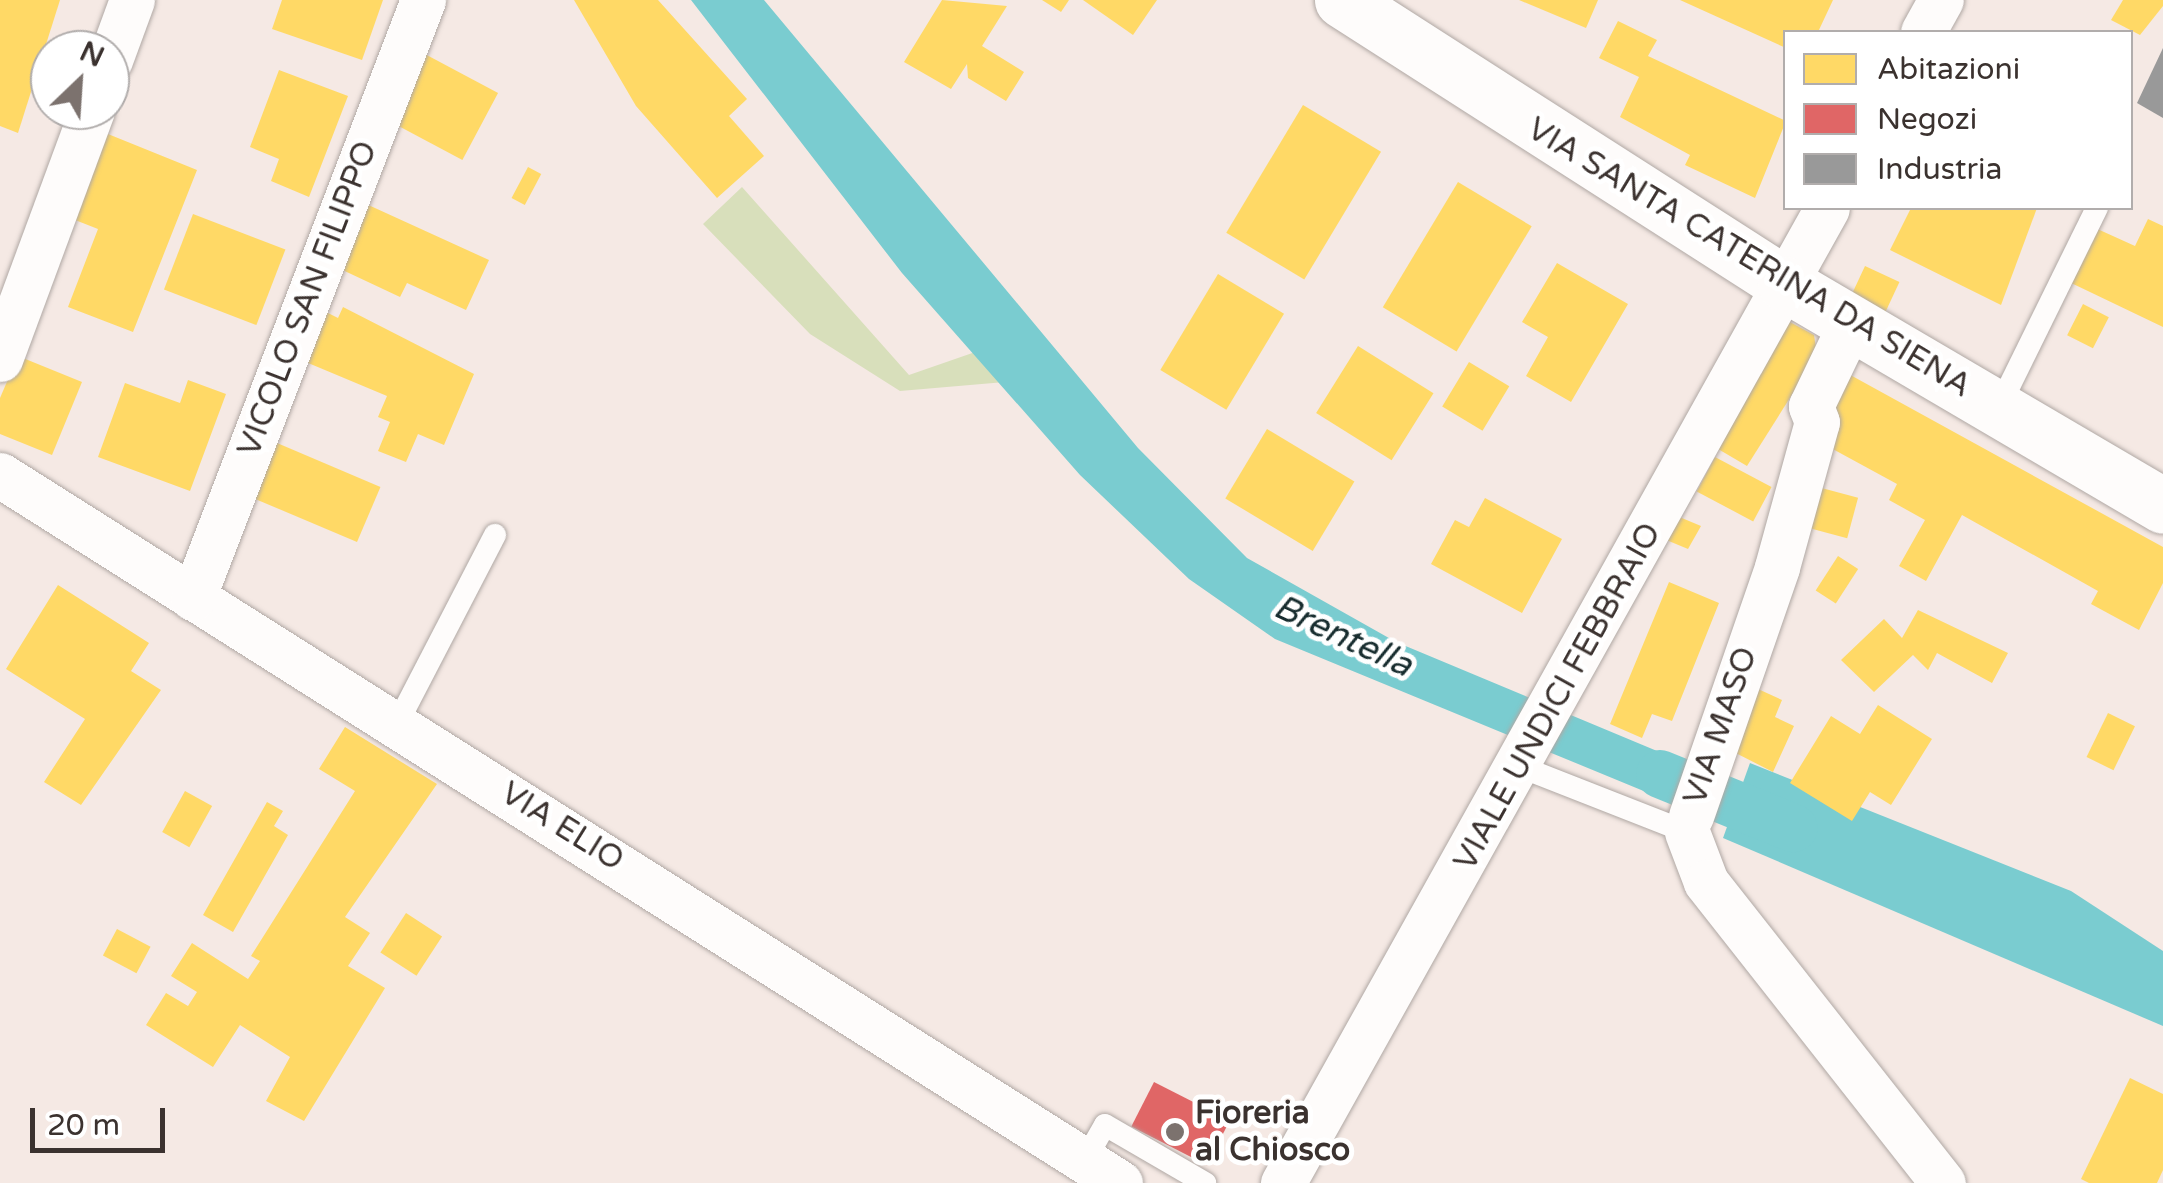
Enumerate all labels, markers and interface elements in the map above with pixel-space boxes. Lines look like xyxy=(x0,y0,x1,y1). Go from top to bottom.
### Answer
north arrow xyxy=(30,30,130,130)
legend xyxy=(1783,30,2133,210)
text: N xyxy=(74,34,109,75)
text: Abitazioni xyxy=(1877,51,2020,88)
text: Negozi xyxy=(1877,101,1977,138)
street label: VIA SANTA CATERINA DA SIENA xyxy=(1520,110,1978,406)
street label: VICOLO SAN FILIPPO xyxy=(230,136,386,462)
text: Industria xyxy=(1877,151,2002,188)
street label: VIALE UNDICI FEBBRAIO xyxy=(1446,517,1670,877)
water label: Brentella xyxy=(1267,586,1419,686)
street label: VIA MASO xyxy=(1676,642,1766,810)
street label: VIA ELIO xyxy=(494,774,630,880)
scale bar xyxy=(35,1088,170,1150)
place label: Fioreria al Chiosco xyxy=(1195,1095,1350,1170)
text: 20 m xyxy=(47,1107,120,1144)
marker: Fioreria al Chiosco xyxy=(1164,1121,1186,1143)

